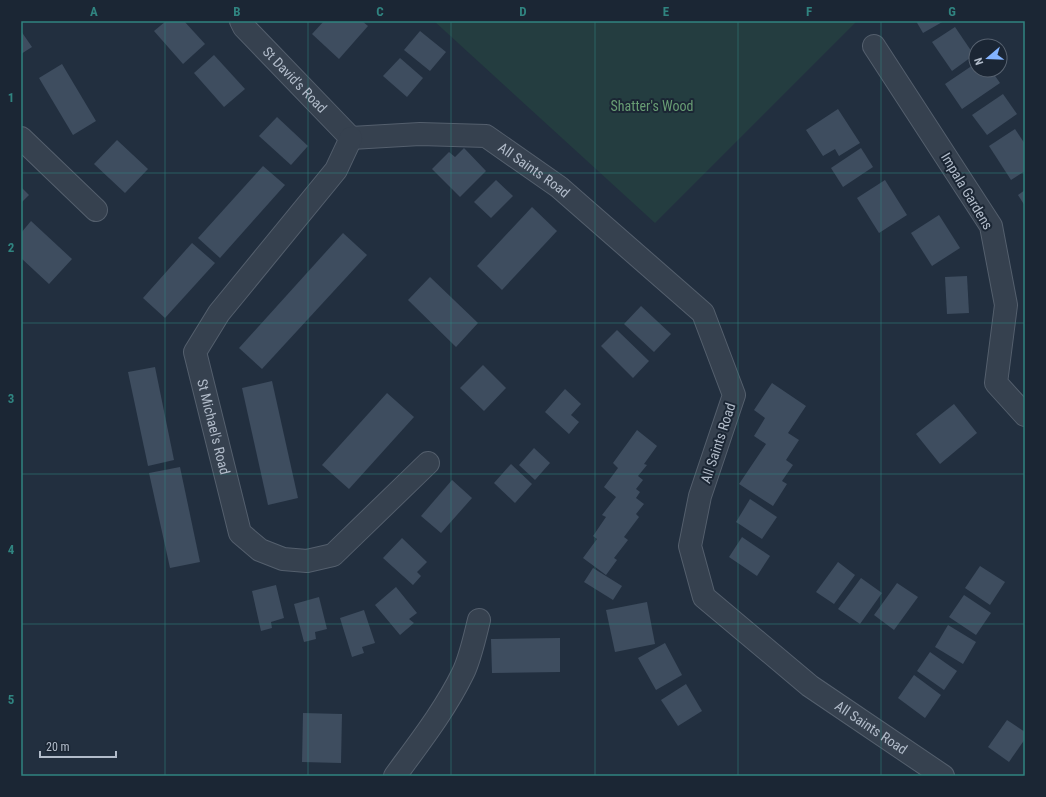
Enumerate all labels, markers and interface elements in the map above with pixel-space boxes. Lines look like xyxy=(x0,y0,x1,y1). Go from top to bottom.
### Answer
text: A xyxy=(90,4,98,19)
text: B xyxy=(233,4,241,19)
text: C xyxy=(376,4,384,19)
text: D xyxy=(519,4,527,19)
text: E xyxy=(663,4,670,19)
text: F xyxy=(806,4,812,19)
text: G xyxy=(948,4,956,19)
north arrow xyxy=(968,38,1008,78)
street label: St David's Road xyxy=(260,44,330,116)
text: N xyxy=(972,56,986,66)
text: 1 xyxy=(8,90,14,105)
park label: Shatter's Wood xyxy=(611,98,693,114)
street label: All Saints Road xyxy=(495,139,573,201)
street label: Impala Gardens xyxy=(938,150,996,232)
text: 2 xyxy=(8,240,15,255)
street label: St Michael's Road xyxy=(194,377,233,476)
text: 3 xyxy=(8,391,14,406)
street label: All Saints Road xyxy=(697,401,739,485)
text: 4 xyxy=(8,542,15,557)
text: 5 xyxy=(8,692,15,707)
street label: All Saints Road xyxy=(832,697,910,757)
scale bar xyxy=(40,733,116,759)
text: 20 m xyxy=(46,740,70,754)

